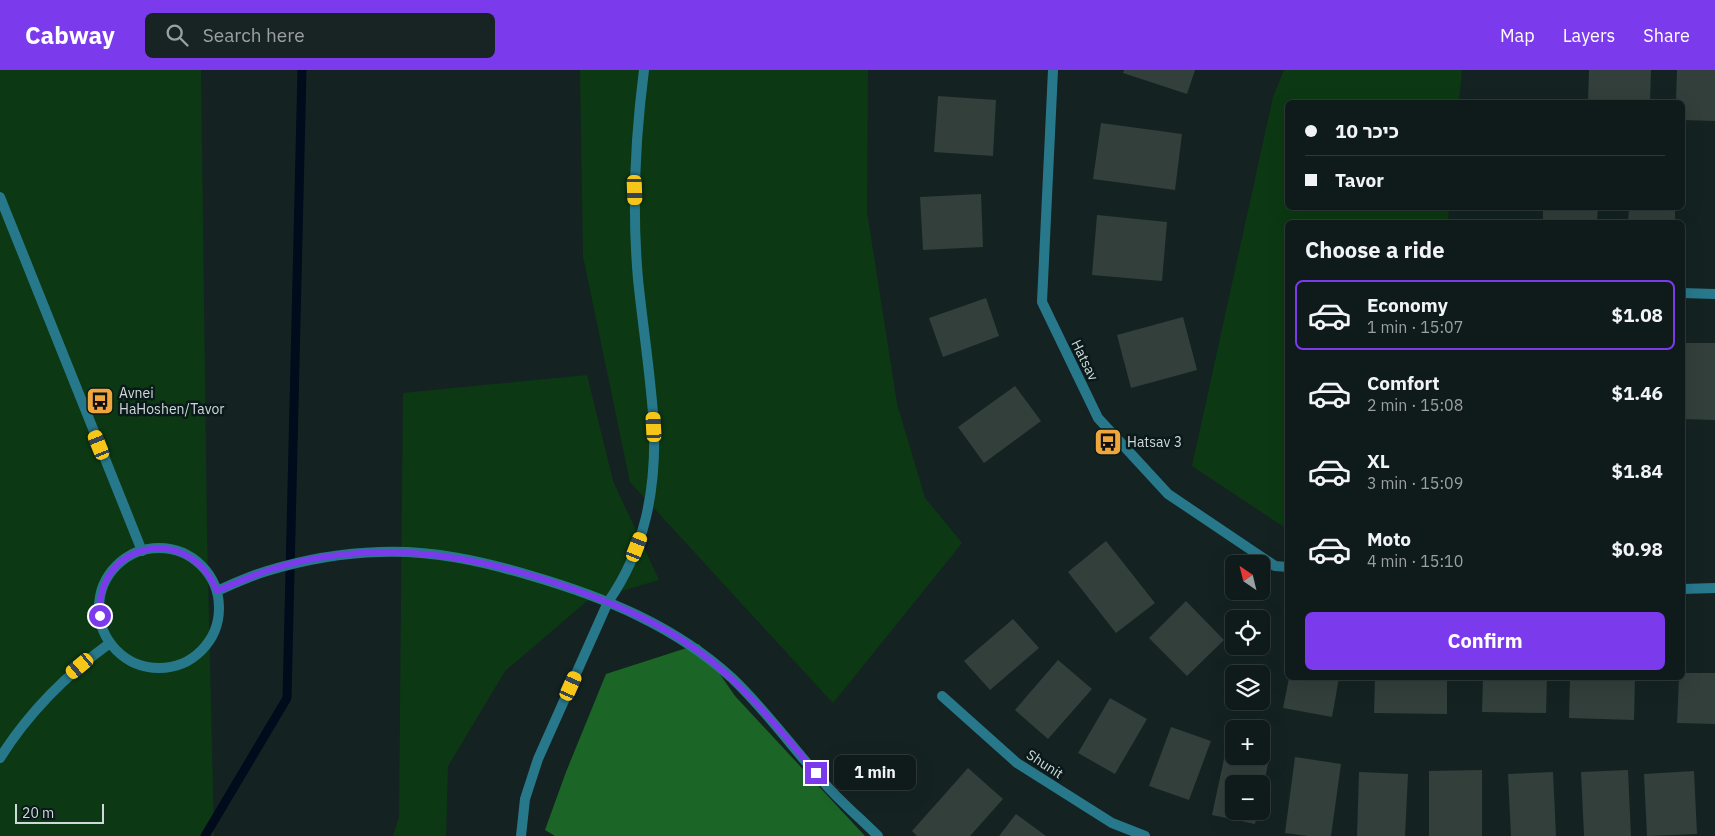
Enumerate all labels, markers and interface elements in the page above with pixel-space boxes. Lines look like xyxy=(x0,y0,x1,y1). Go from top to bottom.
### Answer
search box xyxy=(145,13,495,58)
text: Cabway xyxy=(25,19,115,51)
icon: search xyxy=(163,21,191,49)
text: Search here xyxy=(203,23,305,47)
text: Map xyxy=(1500,24,1535,47)
text: Layers xyxy=(1563,24,1615,47)
text: Share xyxy=(1643,24,1690,47)
text: כיכר 10 xyxy=(1335,119,1399,143)
text: Tavor xyxy=(1335,168,1384,192)
car xyxy=(626,175,643,205)
text: Choose a ride xyxy=(1305,235,1445,264)
icon: car xyxy=(1307,293,1352,338)
text: Economy xyxy=(1367,293,1448,317)
text: $1.08 xyxy=(1611,303,1663,327)
text: 1 min · 15:07 xyxy=(1367,317,1463,337)
street label: Hatsav xyxy=(1067,337,1103,384)
icon: car xyxy=(1307,371,1352,416)
text: Comfort xyxy=(1367,371,1440,395)
text: $1.46 xyxy=(1611,381,1663,405)
place label: Avnei HaHoshen/Tavor xyxy=(119,384,224,418)
bus stop icon: Avnei HaHoshen/Tavor xyxy=(85,386,115,416)
text: 2 min · 15:08 xyxy=(1367,395,1463,415)
car xyxy=(645,412,662,442)
bus stop icon: Hatsav 3 xyxy=(1093,427,1123,457)
car xyxy=(86,428,111,462)
place label: Hatsav 3 xyxy=(1127,433,1182,451)
icon: car xyxy=(1307,449,1352,494)
text: XL xyxy=(1367,449,1390,473)
text: $1.84 xyxy=(1611,459,1663,483)
text: 3 min · 15:09 xyxy=(1367,473,1463,493)
icon: car xyxy=(1307,527,1352,572)
text: Moto xyxy=(1367,527,1411,551)
car xyxy=(624,530,649,564)
text: $0.98 xyxy=(1611,537,1663,561)
text: 4 min · 15:10 xyxy=(1367,551,1463,571)
north arrow xyxy=(1225,555,1270,600)
map controls xyxy=(1225,555,1270,820)
route start xyxy=(89,605,111,627)
button: locate xyxy=(1225,610,1270,655)
button: Confirm xyxy=(1305,612,1665,670)
car xyxy=(63,651,96,681)
button: layers xyxy=(1225,665,1270,710)
car xyxy=(558,669,583,703)
button: + xyxy=(1225,720,1270,765)
street label: Shunit xyxy=(1023,745,1067,783)
callout: 1 min xyxy=(834,756,916,790)
route end xyxy=(805,762,827,784)
text: 1 min xyxy=(854,762,896,782)
button: − xyxy=(1225,775,1270,820)
scale bar xyxy=(15,801,104,824)
text: 20 m xyxy=(22,804,54,822)

